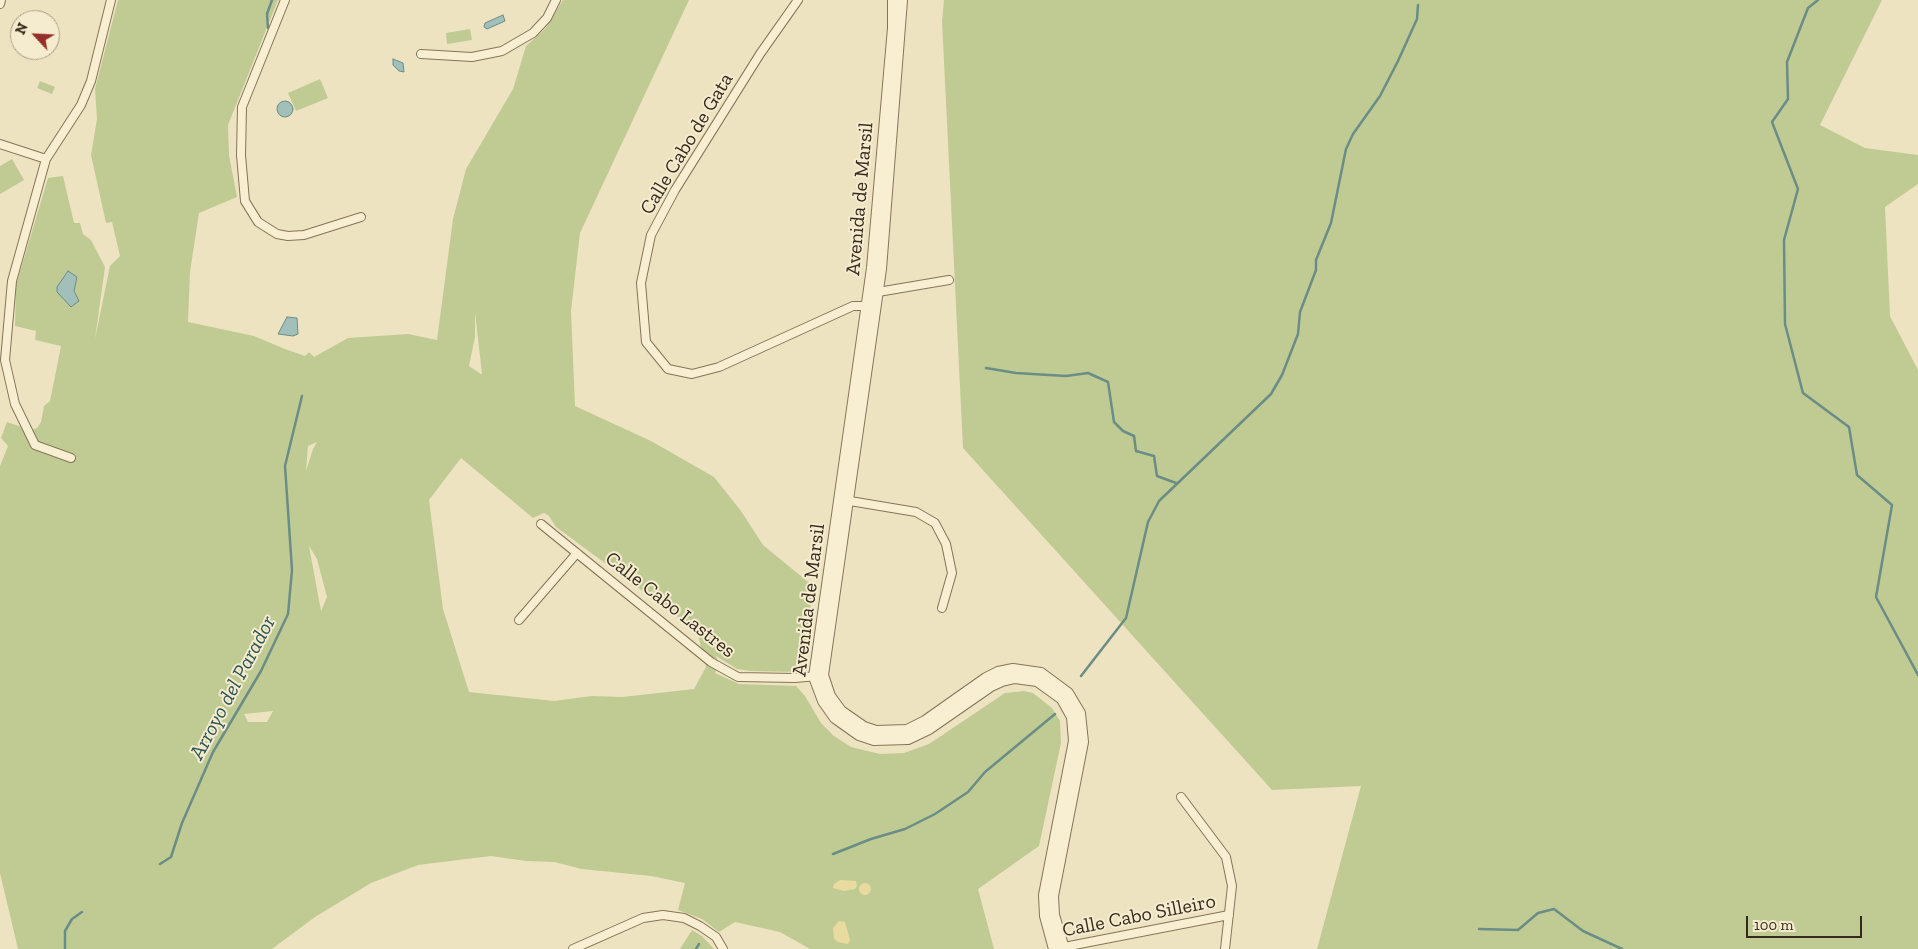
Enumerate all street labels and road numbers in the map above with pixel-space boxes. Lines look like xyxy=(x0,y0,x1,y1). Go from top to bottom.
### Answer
street label: Calle Cabo de Gata xyxy=(635,69,739,219)
street label: Avenida de Marsil xyxy=(841,121,879,277)
street label: Avenida de Marsil xyxy=(788,522,830,678)
street label: Calle Cabo Lastres xyxy=(600,547,740,663)
street label: Calle Cabo Silleiro xyxy=(1060,889,1218,943)

